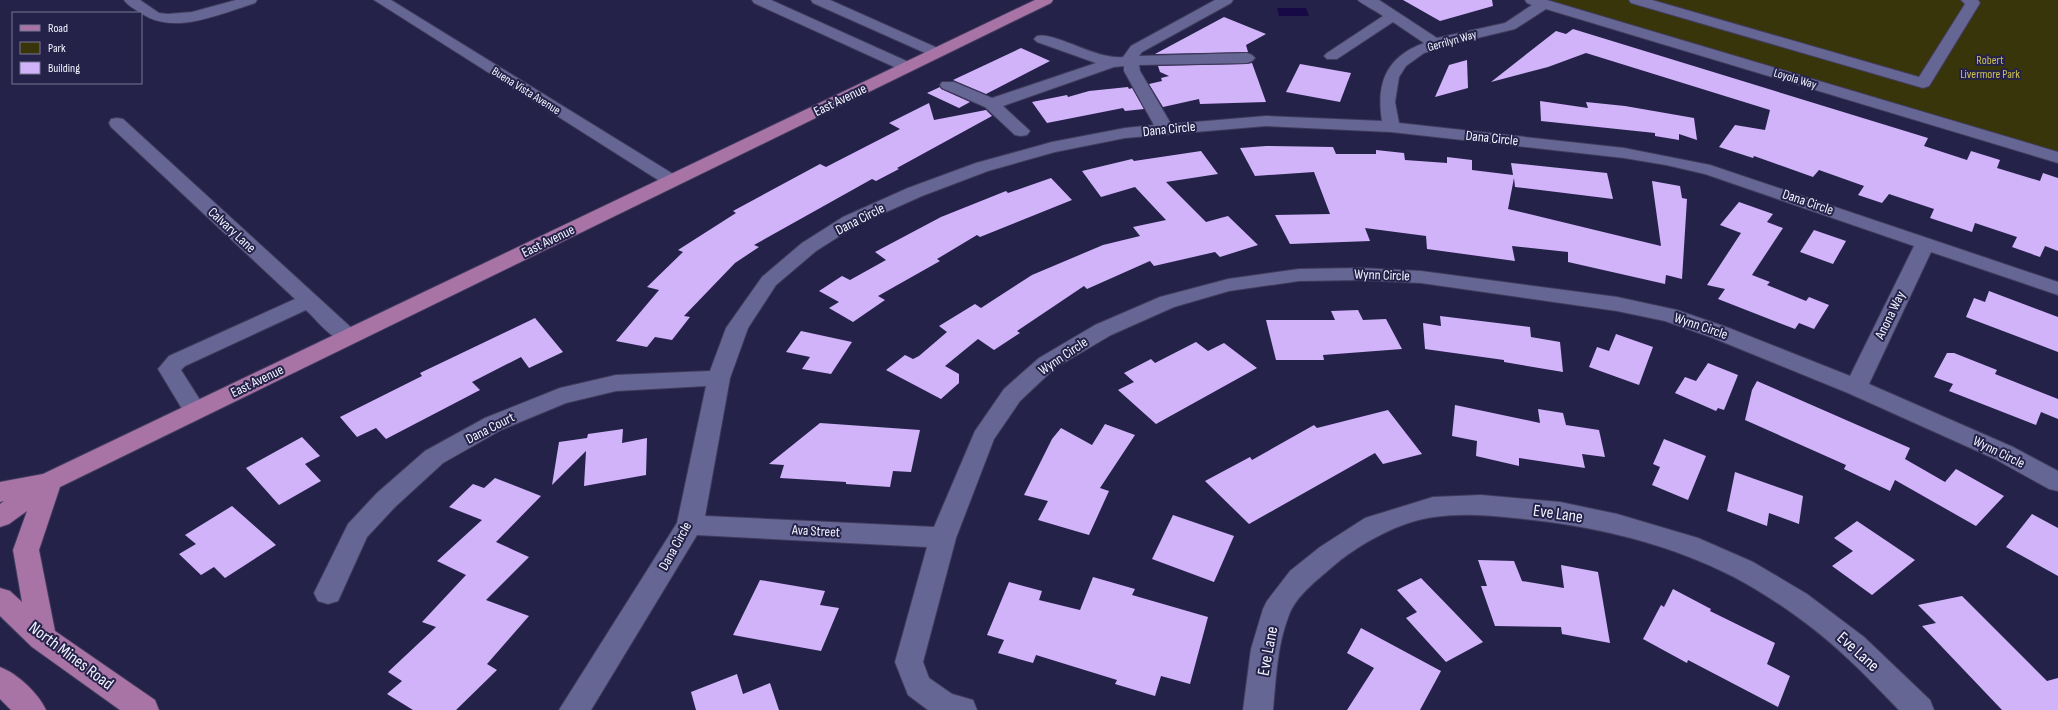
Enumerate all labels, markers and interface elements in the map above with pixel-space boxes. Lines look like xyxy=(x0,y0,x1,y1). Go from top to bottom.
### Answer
legend xyxy=(12,12,142,84)
text: Road xyxy=(48,21,68,36)
street label: Gerrilyn Way xyxy=(1426,27,1479,55)
text: Park xyxy=(48,41,66,56)
park label: Robert Livermore Park xyxy=(1960,53,2020,82)
text: Building xyxy=(48,61,80,76)
street label: Buena Vista Avenue xyxy=(489,64,563,118)
street label: Loyola Way xyxy=(1772,65,1819,93)
street label: East Avenue xyxy=(811,80,869,120)
street label: Dana Circle xyxy=(1142,118,1196,140)
street label: Dana Circle xyxy=(1465,127,1519,149)
street label: Dana Circle xyxy=(1780,185,1836,219)
street label: Dana Circle xyxy=(833,199,887,239)
street label: Calvary Lane xyxy=(205,204,259,256)
street label: East Avenue xyxy=(519,221,577,261)
street label: Wynn Circle xyxy=(1354,266,1410,284)
street label: Anona Way xyxy=(1871,288,1909,343)
street label: Wynn Circle xyxy=(1672,309,1730,343)
street label: Wynn Circle xyxy=(1035,333,1091,379)
street label: East Avenue xyxy=(228,361,286,401)
street label: Dana Court xyxy=(463,408,517,448)
street label: Wynn Circle xyxy=(1970,432,2028,472)
street label: Eve Lane xyxy=(1532,501,1584,527)
street label: Dana Circle xyxy=(655,519,695,573)
street label: Ava Street xyxy=(790,521,841,541)
street label: North Mines Road xyxy=(25,618,117,694)
street label: Eve Lane xyxy=(1253,624,1283,677)
street label: Eve Lane xyxy=(1833,628,1883,676)

